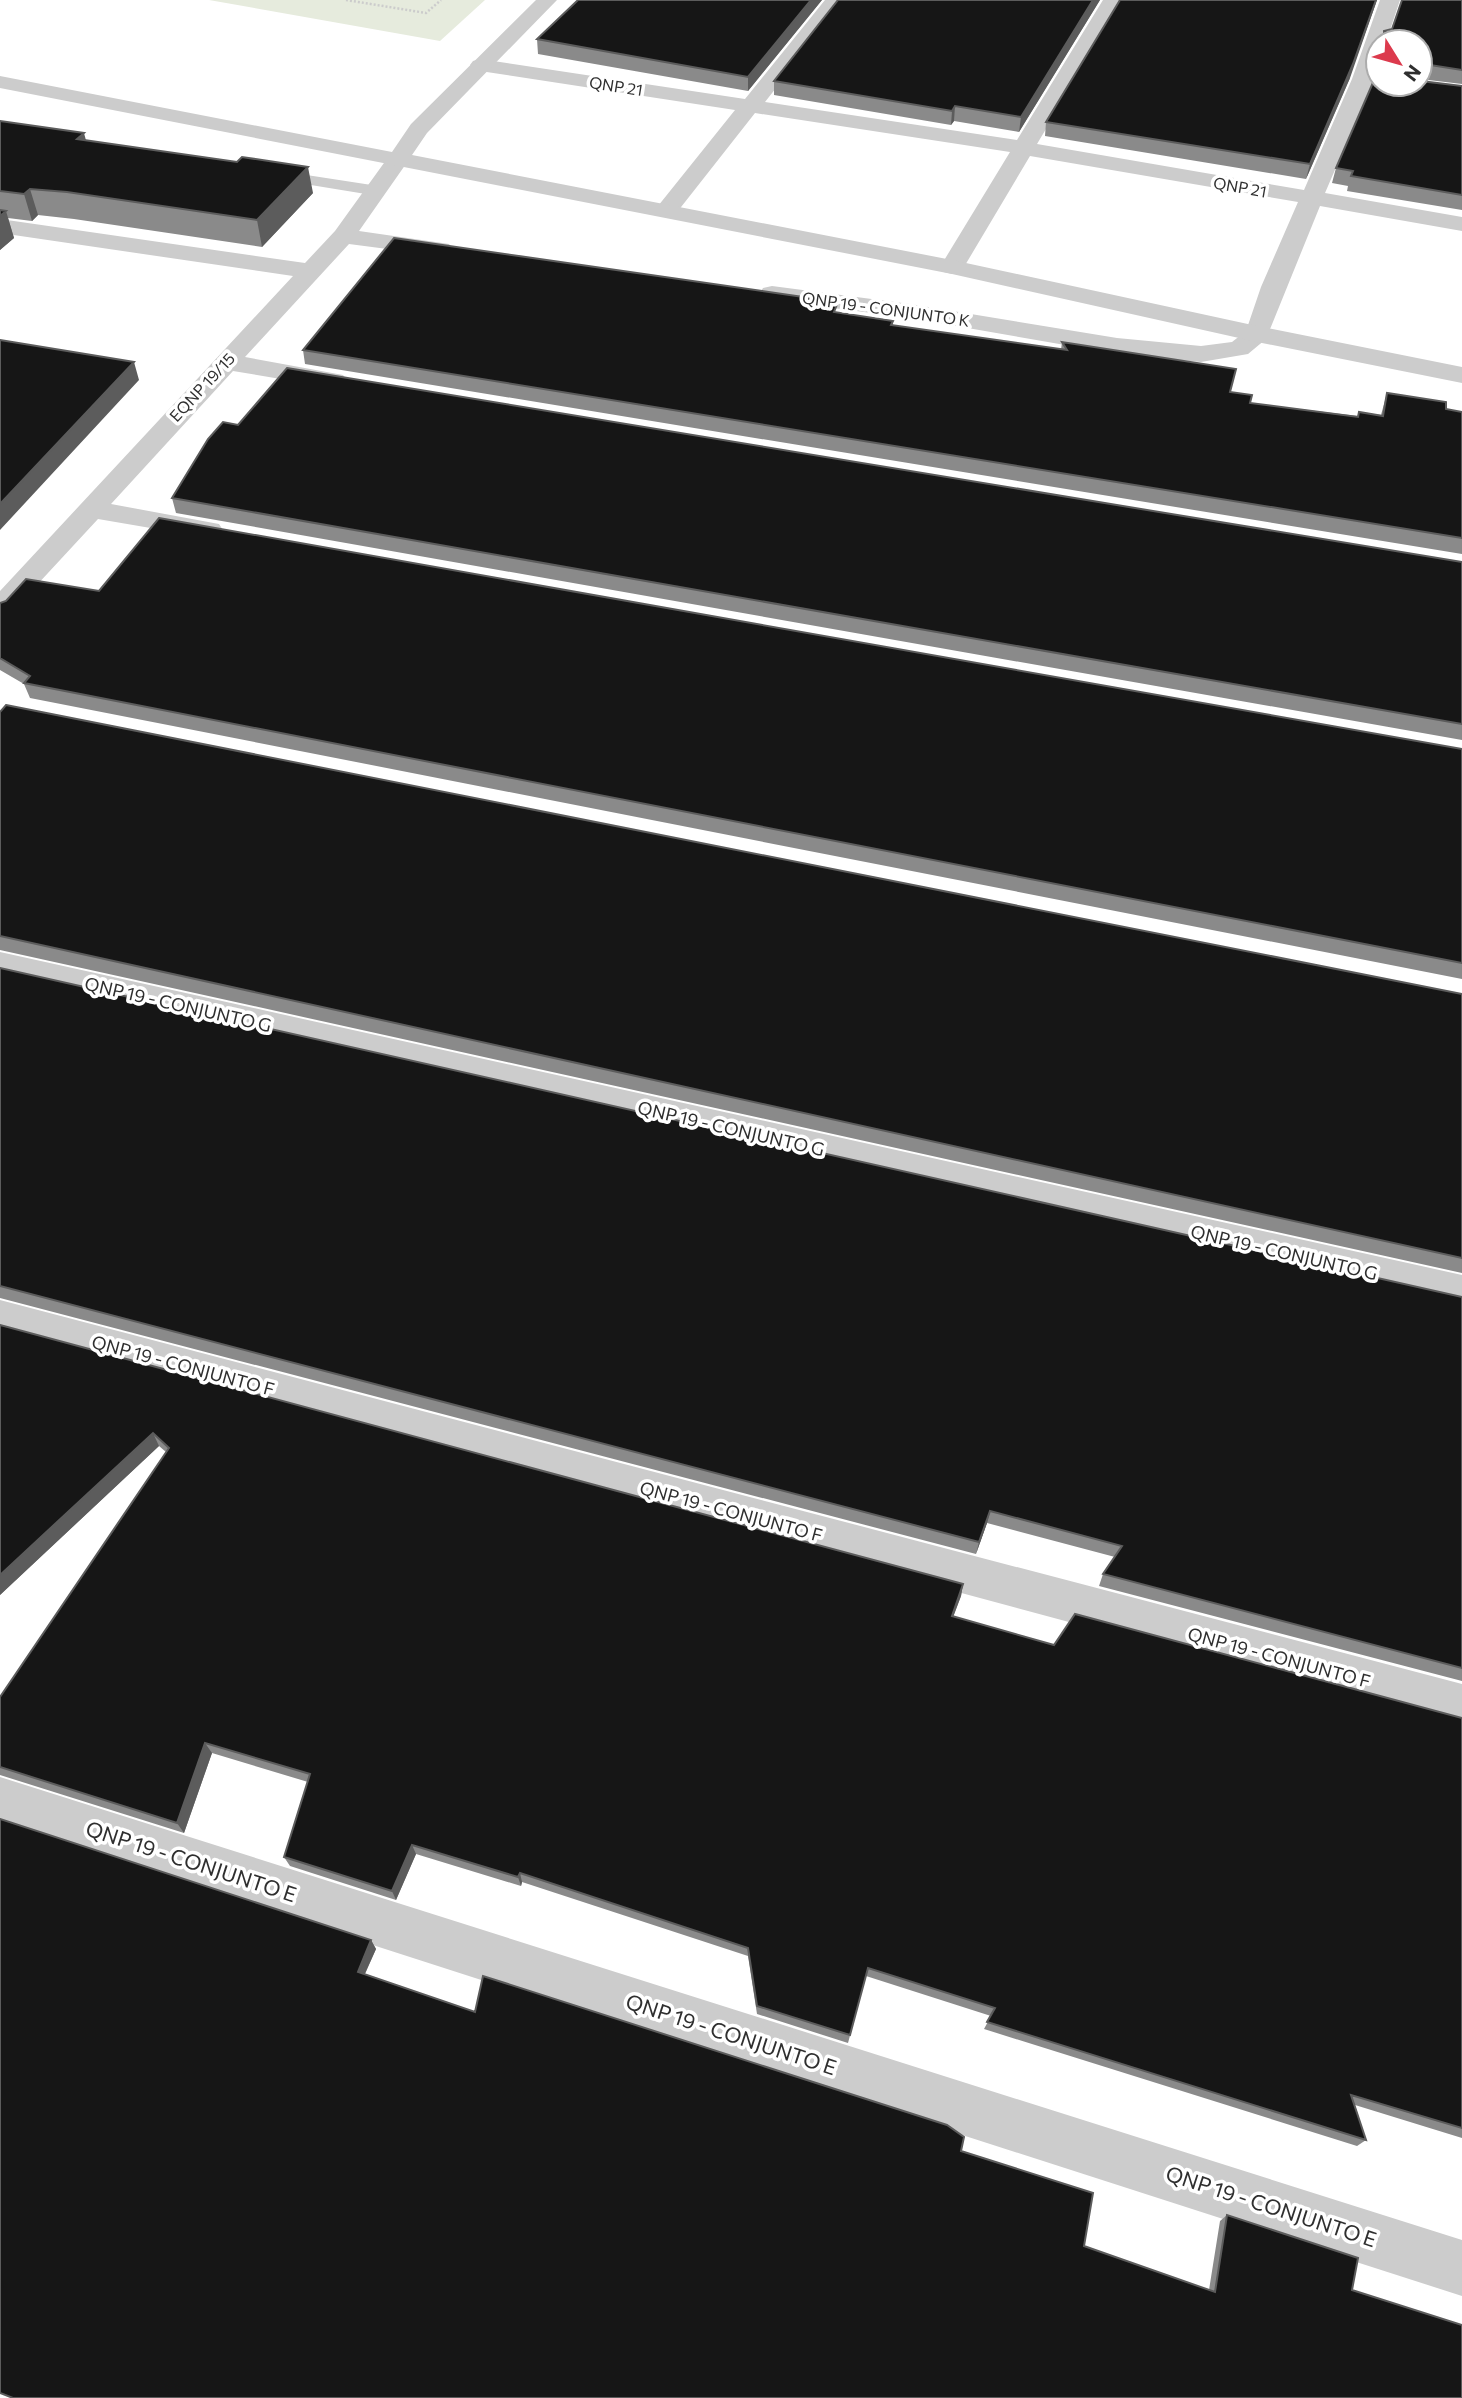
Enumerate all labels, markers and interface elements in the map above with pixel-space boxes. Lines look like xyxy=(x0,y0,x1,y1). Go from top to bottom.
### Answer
north arrow xyxy=(1364,28,1434,98)
text: N xyxy=(1399,61,1426,86)
street label: QNP 21 xyxy=(588,72,644,99)
street label: QNP 21 xyxy=(1212,172,1268,201)
street label: QNP 19 - CONJUNTO K xyxy=(801,287,971,330)
street label: EQNP 19/15 xyxy=(165,348,238,425)
street label: QNP 19 - CONJUNTO G xyxy=(83,972,274,1036)
street label: QNP 19 - CONJUNTO G xyxy=(636,1096,827,1160)
street label: QNP 19 - CONJUNTO G xyxy=(1189,1220,1380,1284)
street label: QNP 19 - CONJUNTO F xyxy=(90,1330,277,1400)
street label: QNP 19 - CONJUNTO F xyxy=(638,1476,825,1546)
street label: QNP 19 - CONJUNTO F xyxy=(1186,1622,1373,1692)
street label: QNP 19 - CONJUNTO E xyxy=(83,1815,300,1906)
street label: QNP 19 - CONJUNTO E xyxy=(623,1988,840,2079)
street label: QNP 19 - CONJUNTO E xyxy=(1163,2160,1380,2251)

